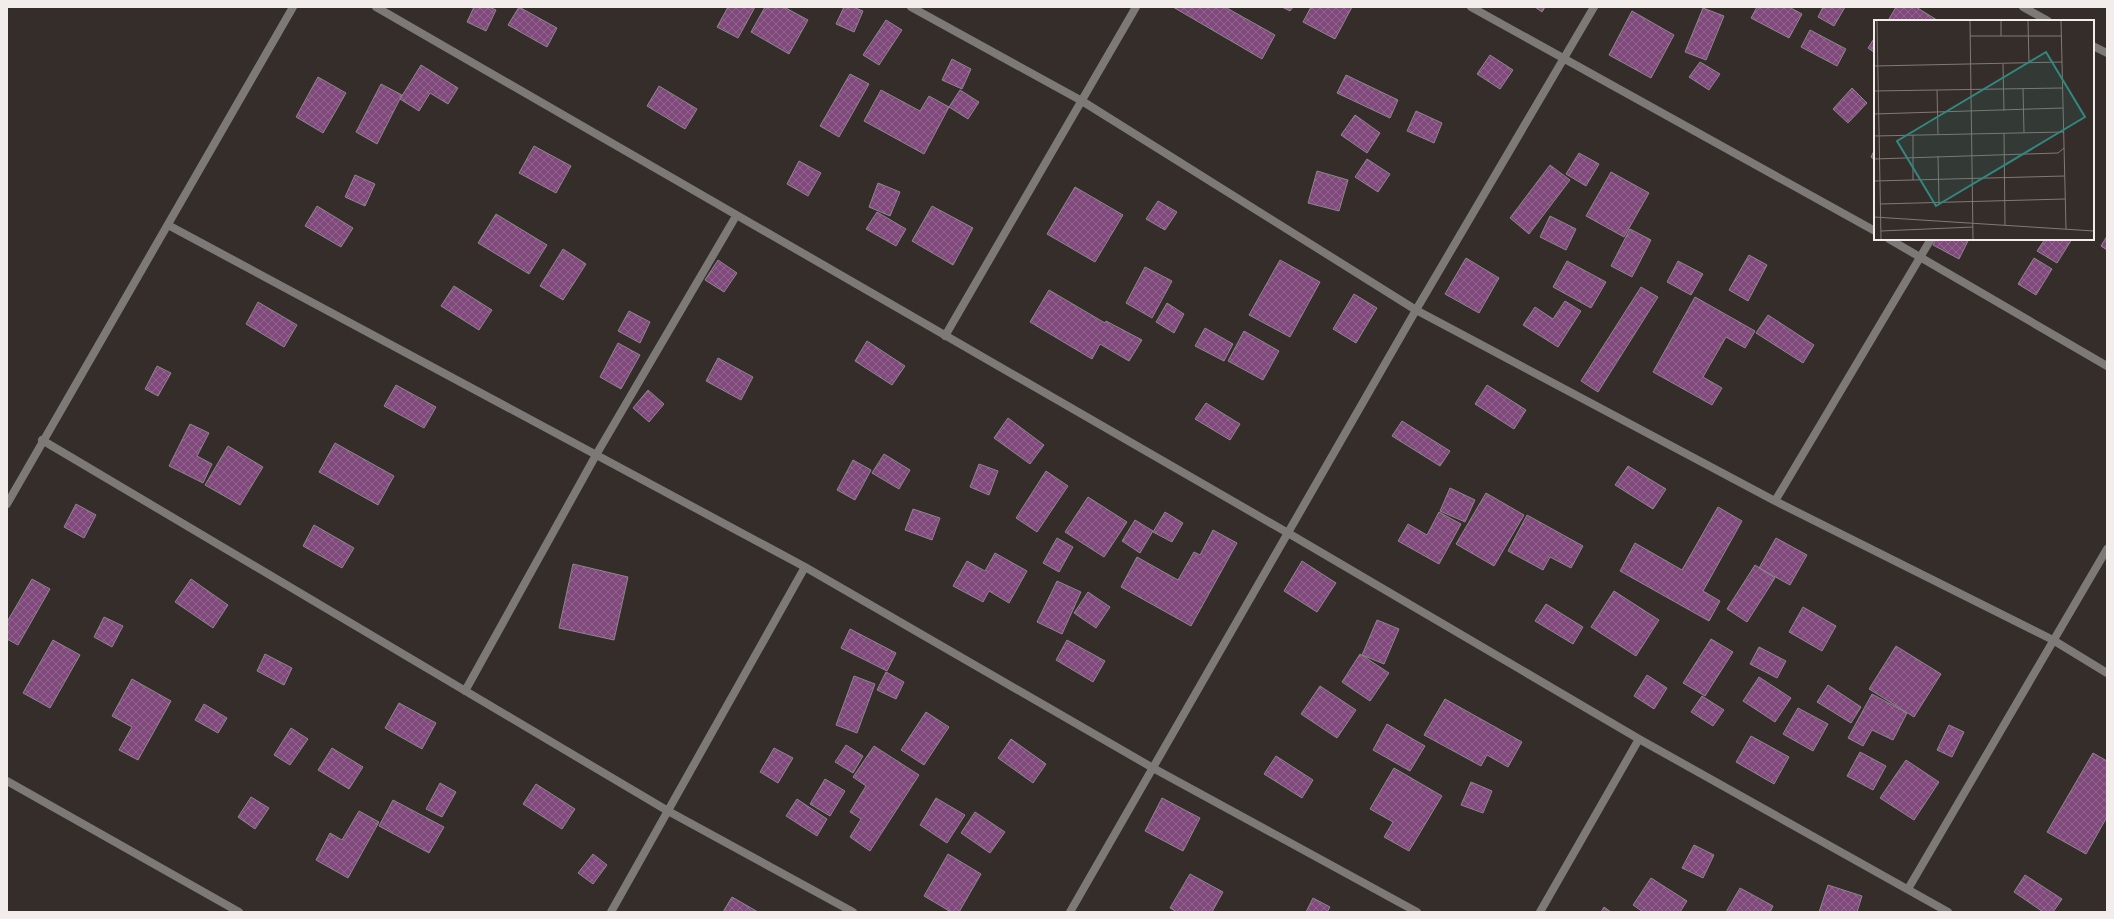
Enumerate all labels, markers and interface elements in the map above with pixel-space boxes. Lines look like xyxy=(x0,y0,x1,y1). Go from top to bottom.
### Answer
inset map xyxy=(1874,20,2094,240)

